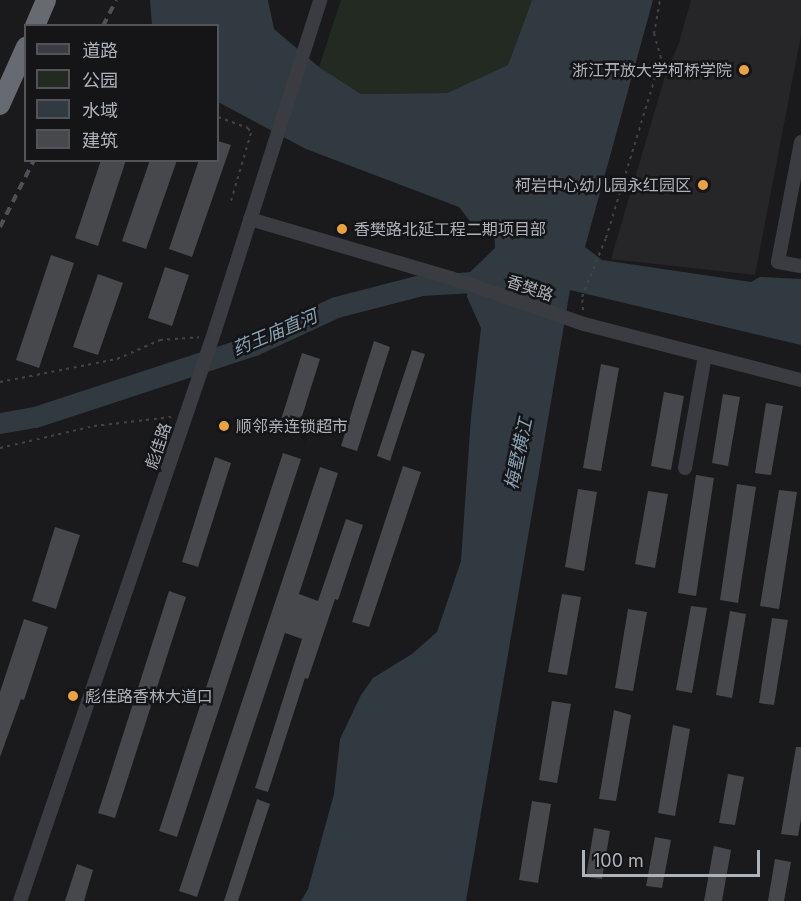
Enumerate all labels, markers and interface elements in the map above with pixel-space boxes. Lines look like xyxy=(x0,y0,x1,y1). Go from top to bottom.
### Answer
legend xyxy=(24,24,219,162)
text: 道路 xyxy=(82,40,118,61)
place label: 浙江开放大学柯桥学院 xyxy=(572,60,732,80)
marker: 浙江开放大学柯桥学院 xyxy=(737,63,751,77)
text: 公园 xyxy=(82,70,118,91)
text: 水域 xyxy=(82,100,118,121)
text: 建筑 xyxy=(82,130,118,151)
place label: 柯岩中心幼儿园永红园区 xyxy=(515,175,691,195)
marker: 柯岩中心幼儿园永红园区 xyxy=(696,178,710,192)
place label: 香樊路北延工程二期项目部 xyxy=(354,219,546,239)
marker: 香樊路北延工程二期项目部 xyxy=(335,222,349,236)
street label: 香樊路 xyxy=(504,271,556,305)
water label: 药王庙直河 xyxy=(229,305,321,361)
place label: 顺邻亲连锁超市 xyxy=(236,416,348,436)
water label: 梅墅横江 xyxy=(501,417,537,491)
marker: 顺邻亲连锁超市 xyxy=(217,419,231,433)
street label: 彪佳路 xyxy=(141,420,175,472)
place label: 彪佳路香林大道口 xyxy=(85,686,213,706)
marker: 彪佳路香林大道口 xyxy=(66,689,80,703)
scale bar xyxy=(585,838,764,876)
text: 100 m xyxy=(593,850,644,871)

